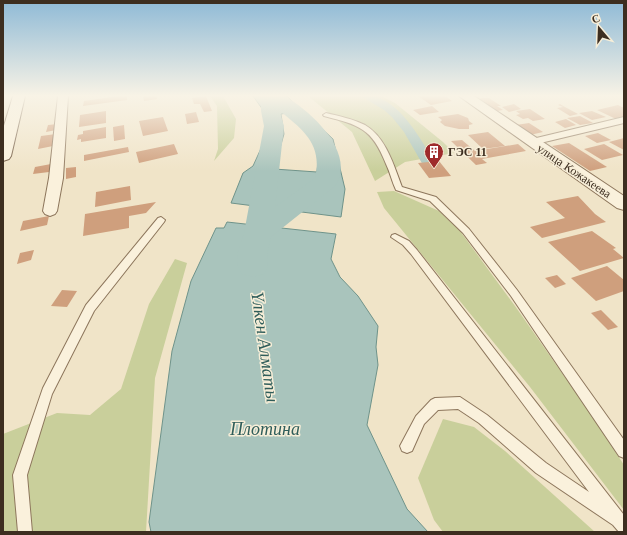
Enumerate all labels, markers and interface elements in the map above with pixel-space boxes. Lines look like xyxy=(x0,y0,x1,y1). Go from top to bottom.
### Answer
north arrow xyxy=(579,8,619,48)
text: С xyxy=(590,12,602,26)
building icon: ГЭС 11 xyxy=(423,141,445,169)
street label: улица Кожакеева xyxy=(534,141,614,201)
place label: ГЭС 11 xyxy=(448,145,487,159)
water label: Үлкен Алматы xyxy=(247,290,283,404)
water label: Плотина xyxy=(229,419,300,439)

